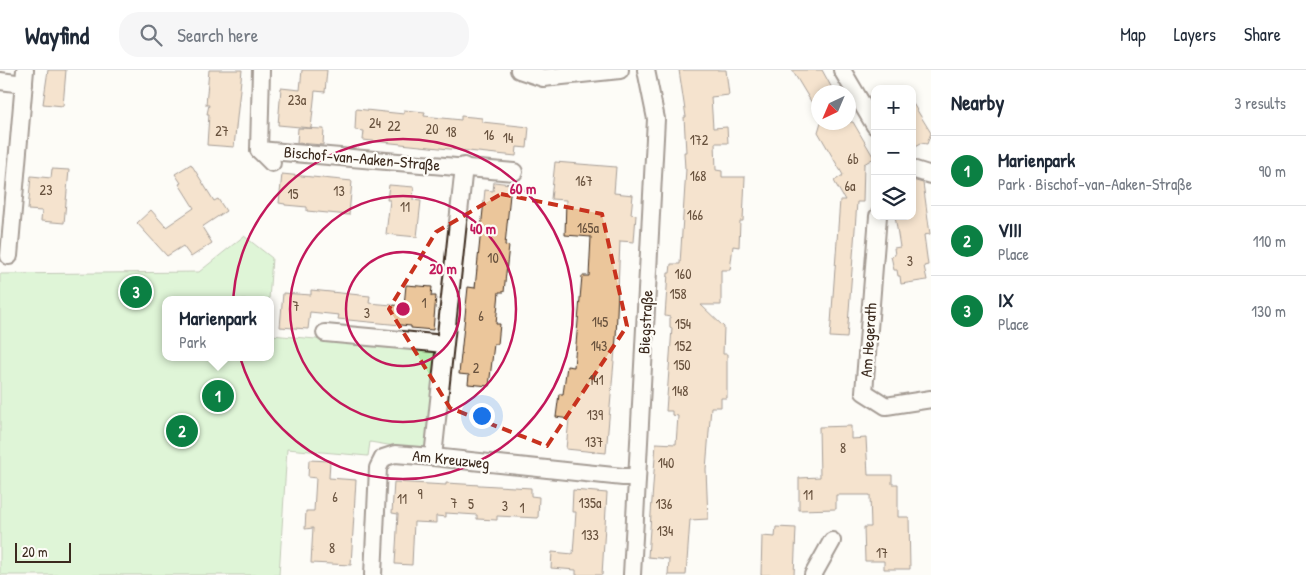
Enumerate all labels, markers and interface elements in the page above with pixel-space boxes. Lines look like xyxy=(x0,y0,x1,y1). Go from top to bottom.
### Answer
search box xyxy=(119,12,469,57)
text: Wayfind xyxy=(25,19,89,51)
icon: search xyxy=(137,21,165,49)
text: Search here xyxy=(177,22,258,48)
text: Map xyxy=(1120,22,1146,47)
text: Layers xyxy=(1174,22,1216,47)
text: Share xyxy=(1244,22,1281,47)
north arrow xyxy=(811,85,856,130)
map controls xyxy=(871,85,916,220)
button: + xyxy=(871,85,916,130)
text: Nearby xyxy=(951,88,1004,117)
house number: 23a xyxy=(288,90,307,109)
text: 3 results xyxy=(1234,92,1286,114)
house number: 24 xyxy=(369,113,381,132)
house number: 22 xyxy=(387,116,401,135)
house number: 20 xyxy=(426,119,438,138)
house number: 27 xyxy=(215,121,229,140)
house number: 18 xyxy=(445,122,457,141)
house number: 16 xyxy=(484,125,495,144)
house number: 14 xyxy=(503,128,513,147)
house number: 172 xyxy=(690,130,709,149)
button: − xyxy=(871,130,916,175)
street label: Bischof-van-Aaken-Straße xyxy=(283,140,442,176)
text: Marienpark xyxy=(998,147,1075,173)
house number: 6b xyxy=(847,149,859,168)
text: 1 xyxy=(964,160,970,182)
text: 90 m xyxy=(1258,160,1286,182)
house number: 168 xyxy=(690,166,706,185)
house number: 167 xyxy=(575,171,593,190)
text: Park · Bischof-van-Aaken-Straße xyxy=(998,173,1192,195)
button: layers xyxy=(871,175,916,220)
house number: 6a xyxy=(844,176,856,195)
text: 60 m xyxy=(510,178,536,199)
house number: 23 xyxy=(40,180,52,199)
house number: 13 xyxy=(333,181,345,200)
house number: 15 xyxy=(287,184,299,203)
house number: 11 xyxy=(400,197,410,216)
house number: 166 xyxy=(687,205,704,224)
text: VIII xyxy=(998,217,1022,243)
text: 40 m xyxy=(470,218,496,239)
house number: 165a xyxy=(577,218,600,237)
text: 2 xyxy=(963,230,971,252)
text: 110 m xyxy=(1253,230,1286,252)
text: Place xyxy=(998,243,1029,265)
house number: 10 xyxy=(487,248,499,267)
house number: 3 xyxy=(907,251,913,270)
text: 20 m xyxy=(429,258,457,279)
house number: 160 xyxy=(675,264,691,283)
pin: 3 xyxy=(120,273,152,311)
house number: 158 xyxy=(669,284,687,303)
text: IX xyxy=(998,287,1014,313)
street label: Biegstraße xyxy=(632,289,658,355)
house number: 1 xyxy=(421,293,427,312)
popup xyxy=(162,296,274,361)
house number: 7 xyxy=(293,296,300,315)
centre of rings xyxy=(394,300,412,318)
text: 3 xyxy=(963,300,971,322)
text: 130 m xyxy=(1251,300,1286,322)
street label: Am Hegerath xyxy=(854,302,882,378)
house number: 3 xyxy=(364,303,370,322)
text: Marienpark xyxy=(179,305,257,331)
house number: 6 xyxy=(478,306,484,325)
house number: 145 xyxy=(592,312,608,331)
text: Place xyxy=(998,313,1029,335)
house number: 154 xyxy=(675,314,691,333)
text: Park xyxy=(179,331,206,353)
house number: 143 xyxy=(591,336,607,355)
house number: 152 xyxy=(674,336,692,355)
house number: 150 xyxy=(673,355,691,374)
house number: 2 xyxy=(473,358,480,377)
house number: 141 xyxy=(588,370,604,389)
pin: 1 xyxy=(202,377,234,415)
house number: 148 xyxy=(672,381,688,400)
your location xyxy=(469,403,495,429)
house number: 139 xyxy=(587,405,603,424)
pin: 2 xyxy=(166,412,198,450)
house number: 137 xyxy=(585,432,603,451)
house number: 8 xyxy=(840,438,846,457)
street label: Am Kreuzweg xyxy=(411,444,491,474)
house number: 140 xyxy=(658,453,674,472)
house number: 9 xyxy=(417,484,423,503)
house number: 11 xyxy=(803,485,813,504)
house number: 6 xyxy=(332,487,338,506)
house number: 11 xyxy=(397,489,407,508)
house number: 7 xyxy=(451,493,458,512)
house number: 135a xyxy=(579,493,602,512)
house number: 5 xyxy=(468,494,474,513)
house number: 136 xyxy=(656,494,673,513)
house number: 3 xyxy=(502,496,508,515)
house number: 1 xyxy=(519,498,525,517)
house number: 134 xyxy=(657,521,673,540)
house number: 133 xyxy=(581,525,599,544)
house number: 8 xyxy=(329,538,335,557)
scale bar xyxy=(15,540,71,563)
text: 20 m xyxy=(22,542,48,561)
house number: 17 xyxy=(876,543,888,562)

